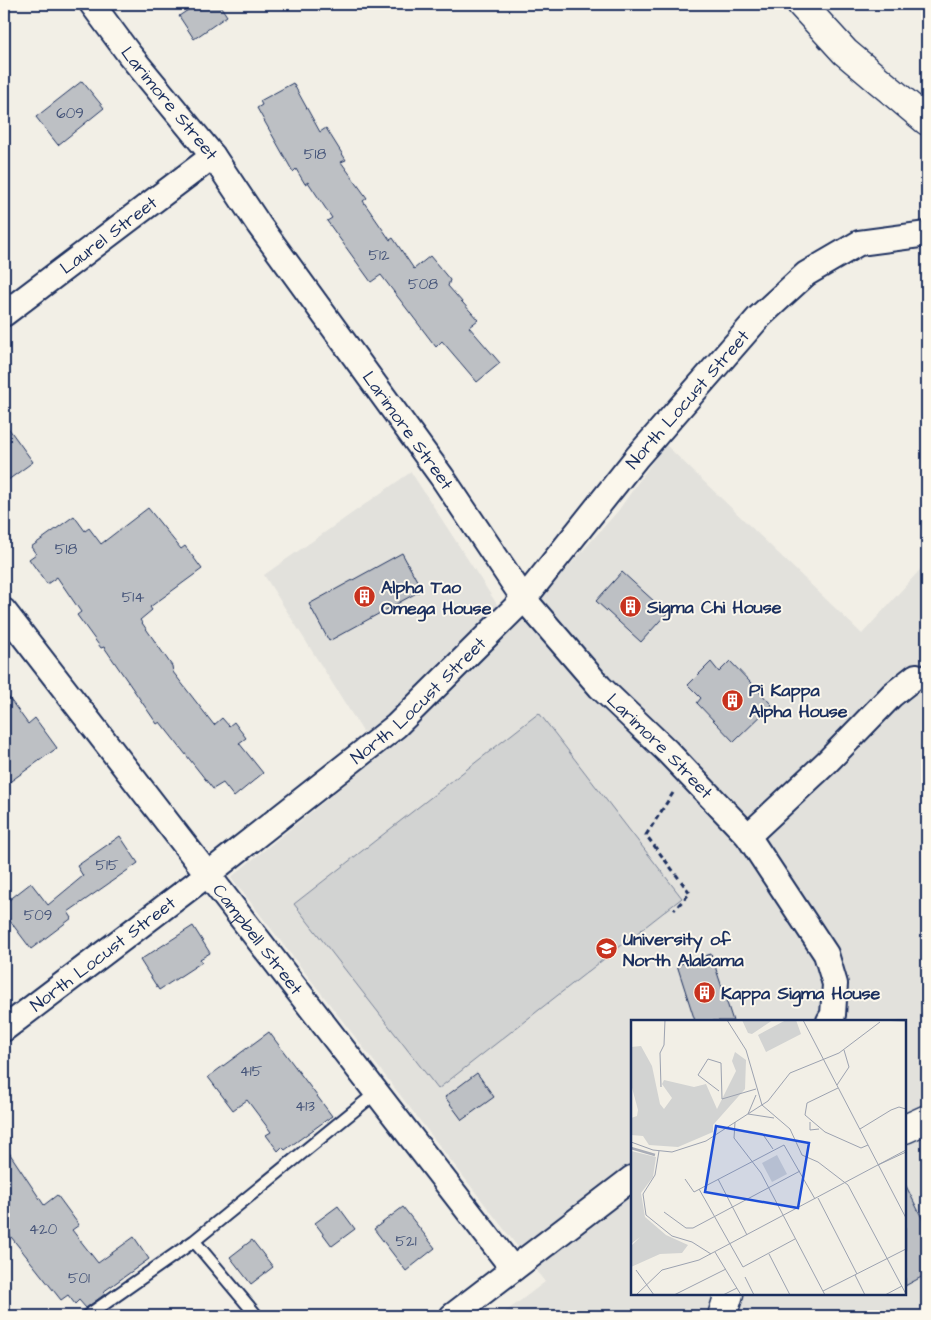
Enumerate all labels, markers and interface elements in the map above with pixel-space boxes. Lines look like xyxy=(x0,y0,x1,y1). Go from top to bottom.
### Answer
street label: Larimore Street xyxy=(115,41,224,166)
house number: 609 xyxy=(56,103,84,124)
house number: 518 xyxy=(304,144,326,165)
street label: Laurel Street xyxy=(55,190,163,280)
house number: 512 xyxy=(368,245,390,266)
house number: 508 xyxy=(408,274,438,295)
street label: North Locust Street xyxy=(620,324,755,474)
street label: Larimore Street xyxy=(357,366,460,495)
house number: 518 xyxy=(55,539,77,560)
place label: Alpha Tao Omega House xyxy=(381,575,492,622)
building icon: Alpha Tao Omega House xyxy=(353,585,377,609)
house number: 514 xyxy=(122,587,144,608)
building icon: Sigma Chi House xyxy=(619,595,643,619)
place label: Sigma Chi House xyxy=(646,595,782,621)
street label: North Locust Street xyxy=(345,631,492,770)
place label: Pi Kappa Alpha House xyxy=(749,678,848,724)
street label: Larimore Street xyxy=(601,687,719,805)
building icon: Pi Kappa Alpha House xyxy=(721,688,745,712)
house number: 515 xyxy=(95,855,119,876)
street label: Campbell Street xyxy=(207,878,309,1001)
street label: North Locust Street xyxy=(25,890,181,1017)
house number: 509 xyxy=(24,905,52,926)
place label: University of North Alabama xyxy=(623,927,745,973)
school or university icon: University of North Alabama xyxy=(595,937,619,961)
building icon: Kappa Sigma House xyxy=(693,981,717,1005)
place label: Kappa Sigma House xyxy=(721,981,881,1007)
inset map xyxy=(631,1020,906,1295)
house number: 415 xyxy=(240,1061,263,1082)
house number: 413 xyxy=(295,1096,315,1117)
house number: 420 xyxy=(29,1219,58,1240)
house number: 521 xyxy=(395,1231,417,1252)
house number: 501 xyxy=(68,1268,90,1289)

